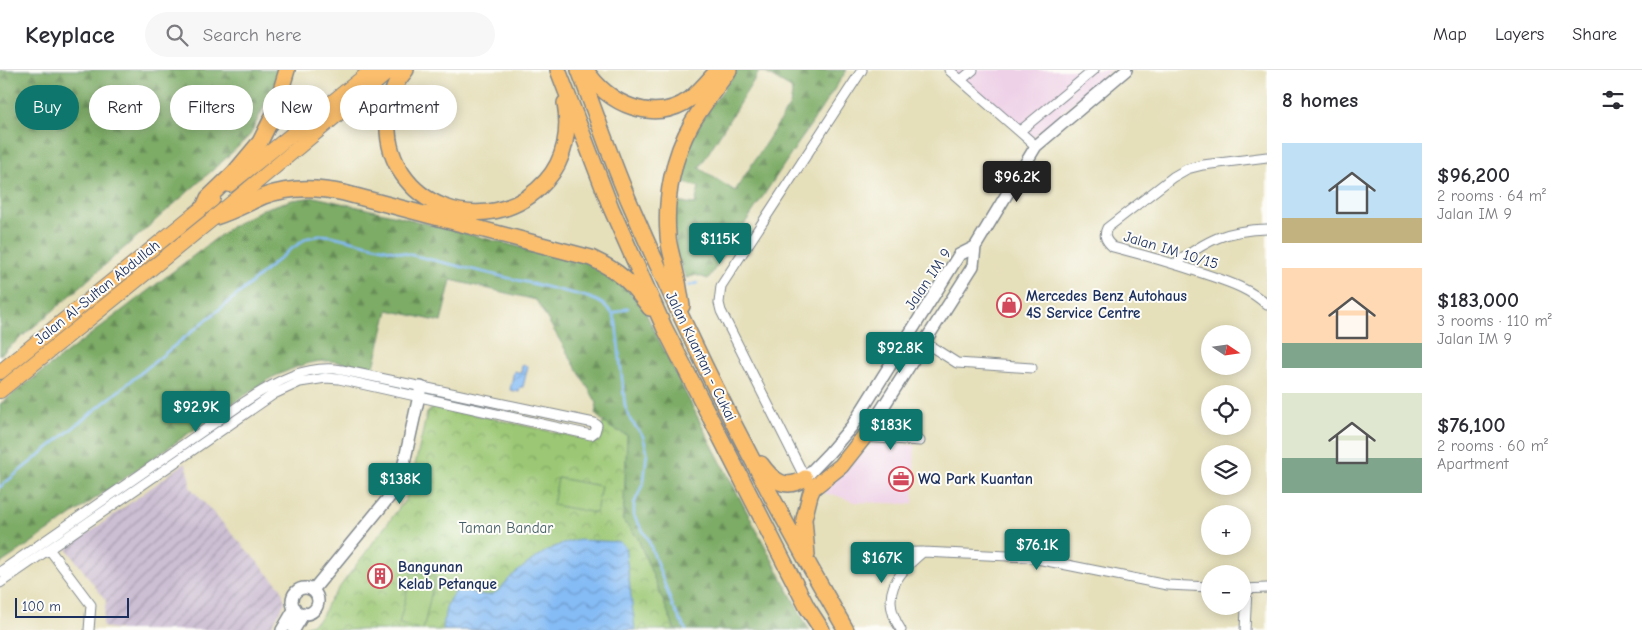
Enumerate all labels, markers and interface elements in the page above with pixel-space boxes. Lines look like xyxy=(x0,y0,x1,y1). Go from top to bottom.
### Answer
search box xyxy=(145,12,495,57)
text: Keyplace xyxy=(25,21,115,49)
icon: search xyxy=(163,21,191,49)
text: Search here xyxy=(203,24,302,46)
text: Map xyxy=(1433,24,1467,45)
text: Layers xyxy=(1495,24,1544,45)
text: Share xyxy=(1572,24,1617,45)
chip: Buy xyxy=(15,85,79,130)
chip: Rent xyxy=(89,85,160,130)
chip: Filters xyxy=(170,85,253,130)
chip: New xyxy=(263,85,330,130)
chip: Apartment xyxy=(340,85,457,130)
icon: filters xyxy=(1599,86,1627,114)
text: 8 homes xyxy=(1282,88,1358,112)
pin: $96.2K xyxy=(976,160,1058,203)
icon: home xyxy=(1322,163,1382,223)
text: $96,200 xyxy=(1437,163,1510,187)
text: $96.2K xyxy=(994,168,1040,186)
text: 2 rooms · 64 m² xyxy=(1437,187,1546,205)
text: Jalan IM 9 xyxy=(1437,205,1512,223)
pin: $115K xyxy=(685,222,755,265)
street label: Jalan IM 10/15 xyxy=(1121,227,1221,273)
text: $115K xyxy=(700,230,740,248)
street label: Jalan Al-Sultan Abdullah xyxy=(31,236,163,348)
street label: Jalan IM 9 xyxy=(901,245,955,313)
place label: Mercedes Benz Autohaus 4S Service Centre xyxy=(1026,287,1187,322)
street label: Jalan Kuantan - Cukai xyxy=(662,288,740,424)
icon: home xyxy=(1322,288,1382,348)
text: $183,000 xyxy=(1437,288,1519,312)
shop icon: Mercedes Benz Autohaus 4S Service Centre xyxy=(996,292,1022,318)
text: 3 rooms · 110 m² xyxy=(1437,312,1552,330)
north arrow xyxy=(1201,325,1251,375)
map controls xyxy=(1201,325,1251,615)
text: Jalan IM 9 xyxy=(1437,330,1512,348)
pin: $92.8K xyxy=(859,332,941,374)
text: $92.8K xyxy=(877,339,923,357)
button: locate xyxy=(1201,385,1251,435)
pin: $92.9K xyxy=(155,390,237,433)
text: $92.9K xyxy=(173,398,219,416)
pin: $183K xyxy=(856,408,926,451)
icon: home xyxy=(1322,413,1382,473)
text: $76,100 xyxy=(1437,413,1505,437)
text: $183K xyxy=(870,416,912,434)
text: 2 rooms · 60 m² xyxy=(1437,437,1548,455)
button: layers xyxy=(1201,445,1251,495)
text: Apartment xyxy=(1437,455,1509,473)
pin: $138K xyxy=(365,462,435,505)
office icon: WQ Park Kuantan xyxy=(888,466,914,492)
text: $138K xyxy=(379,470,421,488)
place label: WQ Park Kuantan xyxy=(918,470,1033,488)
button: + xyxy=(1201,505,1251,555)
park label: Taman Bandar xyxy=(459,519,553,537)
pin: $76.1K xyxy=(996,528,1078,571)
text: $76.1K xyxy=(1016,536,1058,554)
pin: $167K xyxy=(847,542,917,584)
text: $167K xyxy=(862,549,902,567)
place label: Bangunan Kelab Petanque xyxy=(398,558,497,593)
building icon: Bangunan Kelab Petanque xyxy=(367,563,393,589)
button: − xyxy=(1201,565,1251,615)
scale bar xyxy=(15,595,129,618)
text: 100 m xyxy=(22,598,61,615)

